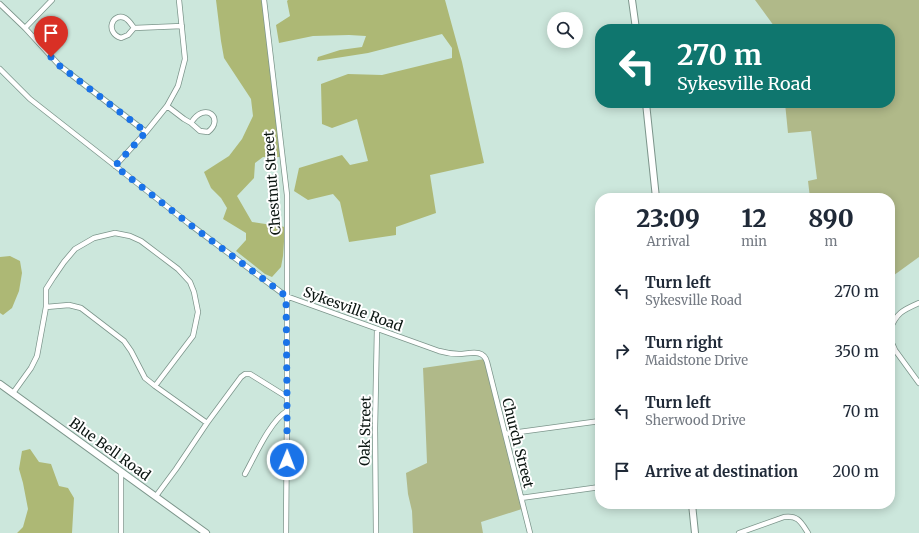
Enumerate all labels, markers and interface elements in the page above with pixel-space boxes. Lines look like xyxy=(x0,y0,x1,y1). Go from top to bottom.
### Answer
map controls xyxy=(547,12,583,48)
button: search xyxy=(547,12,583,48)
pin xyxy=(34,16,68,57)
icon: arrive xyxy=(40,22,62,44)
text: 270 m xyxy=(677,37,762,73)
icon: left xyxy=(611,40,663,92)
text: Sykesville Road xyxy=(677,72,811,95)
street label: Chestnut Street xyxy=(259,130,285,236)
text: 23:09 xyxy=(636,203,700,234)
text: 12 xyxy=(741,203,767,234)
text: 890 xyxy=(808,203,854,234)
text: Arrival xyxy=(646,233,690,250)
text: min xyxy=(741,233,767,250)
text: m xyxy=(825,233,837,250)
text: Turn left xyxy=(645,273,711,292)
icon: left xyxy=(611,280,633,302)
text: 270 m xyxy=(834,282,879,301)
street label: Sykesville Road xyxy=(301,283,406,336)
text: Sykesville Road xyxy=(645,292,742,309)
text: Turn right xyxy=(645,333,723,352)
icon: right xyxy=(611,340,633,362)
text: 350 m xyxy=(835,342,879,361)
text: Maidstone Drive xyxy=(645,352,748,369)
text: Turn left xyxy=(645,393,711,412)
street label: Oak Street xyxy=(355,395,375,466)
street label: Church Street xyxy=(498,396,538,490)
icon: left xyxy=(611,400,633,422)
text: 70 m xyxy=(843,402,879,421)
text: Sherwood Drive xyxy=(645,412,746,429)
street label: Blue Bell Road xyxy=(66,414,155,485)
position arrow xyxy=(266,439,308,481)
icon: arrive xyxy=(611,460,633,482)
text: Arrive at destination xyxy=(645,462,798,481)
text: 200 m xyxy=(832,462,879,481)

